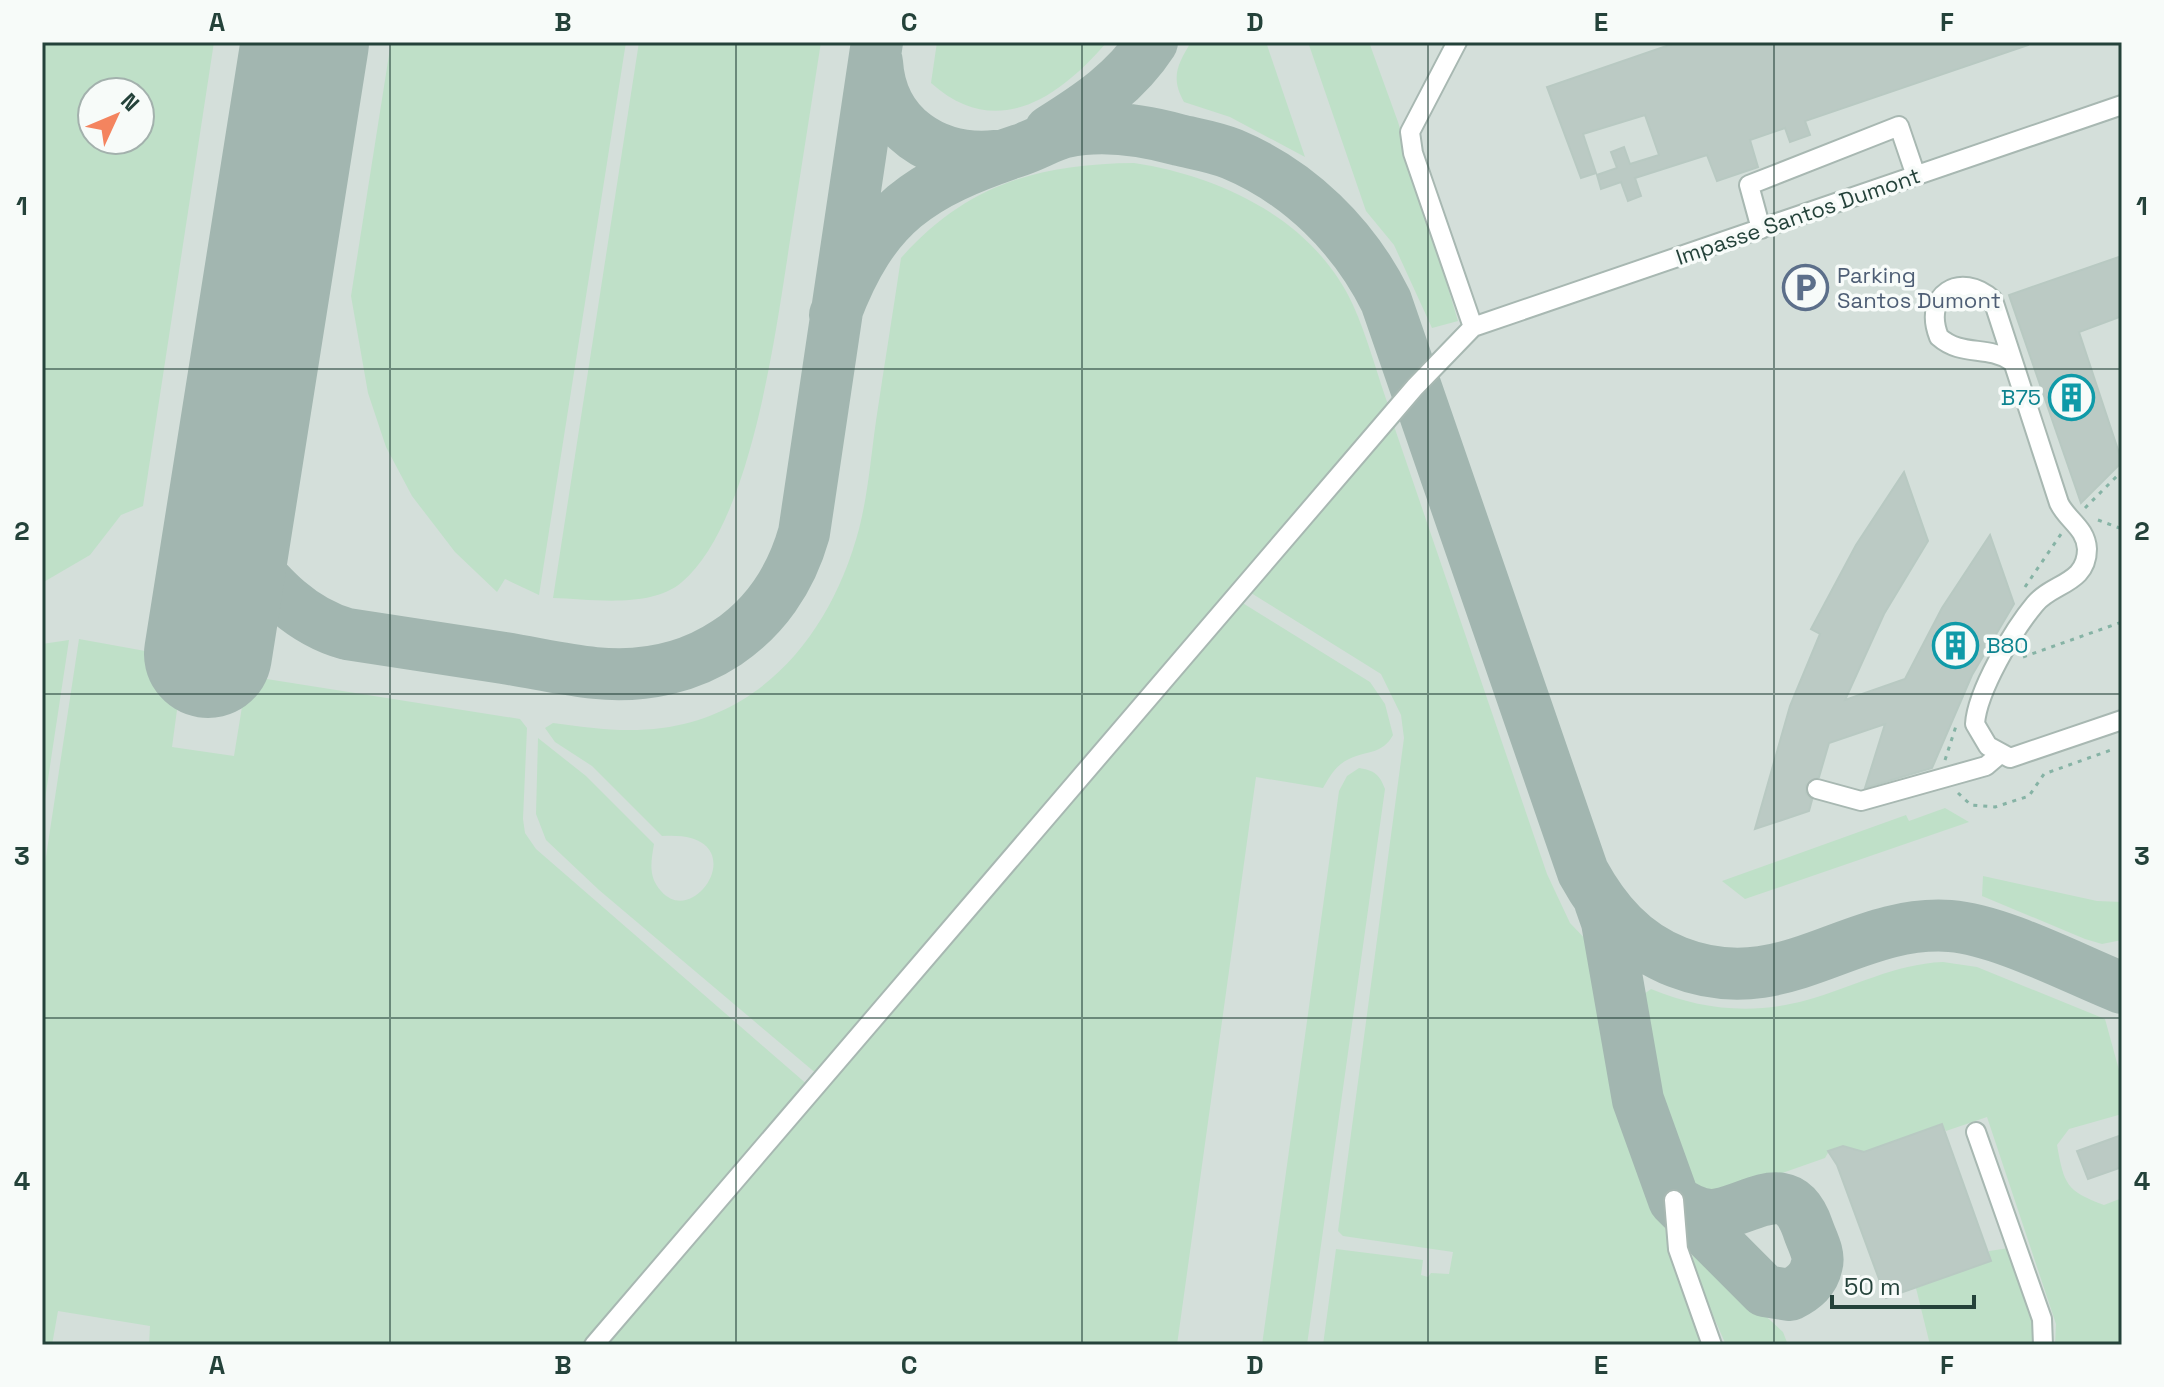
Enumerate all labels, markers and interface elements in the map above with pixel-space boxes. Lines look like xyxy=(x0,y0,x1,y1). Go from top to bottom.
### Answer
text: A xyxy=(209,5,226,39)
text: B xyxy=(554,5,572,39)
text: C xyxy=(901,5,917,39)
text: D xyxy=(1246,5,1264,39)
text: E xyxy=(1594,5,1608,39)
text: F xyxy=(1940,5,1954,39)
north arrow xyxy=(76,76,156,156)
text: N xyxy=(115,87,146,117)
street label: Impasse Santos Dumont xyxy=(1672,161,1924,271)
text: 1 xyxy=(16,189,28,223)
text: 1 xyxy=(2136,189,2148,223)
place label: Parking Santos Dumont xyxy=(1837,261,2001,314)
parking icon: Parking Santos Dumont xyxy=(1782,264,1830,312)
building icon: B75 xyxy=(2048,373,2096,421)
place label: B75 xyxy=(2001,383,2041,411)
text: 2 xyxy=(14,514,30,548)
text: 2 xyxy=(2134,514,2150,548)
building icon: B80 xyxy=(1931,621,1979,669)
place label: B80 xyxy=(1986,631,2028,659)
text: 3 xyxy=(14,839,30,873)
text: 3 xyxy=(2134,839,2150,873)
text: 4 xyxy=(14,1164,30,1198)
text: 4 xyxy=(2134,1164,2150,1198)
scale bar xyxy=(1832,1259,1974,1309)
text: 50 m xyxy=(1844,1271,1901,1302)
text: A xyxy=(209,1348,226,1382)
text: B xyxy=(554,1348,572,1382)
text: C xyxy=(901,1348,917,1382)
text: D xyxy=(1246,1348,1264,1382)
text: E xyxy=(1594,1348,1608,1382)
text: F xyxy=(1940,1348,1954,1382)

